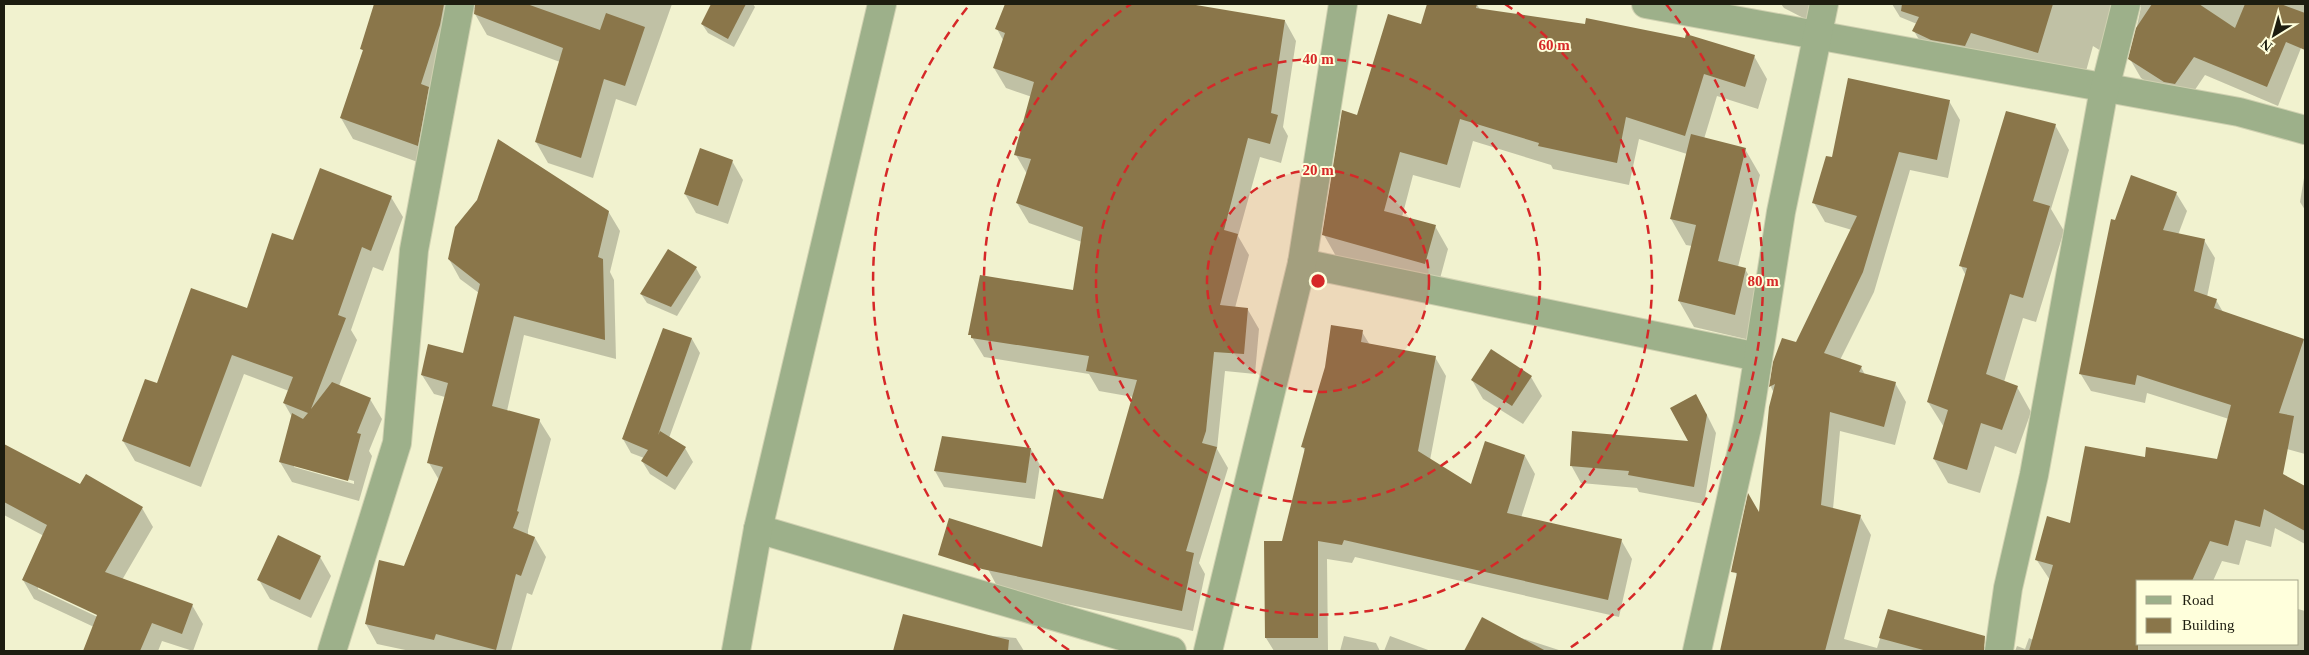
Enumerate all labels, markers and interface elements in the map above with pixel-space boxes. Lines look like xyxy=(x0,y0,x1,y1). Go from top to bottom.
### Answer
north arrow xyxy=(2249,10,2299,60)
text: N xyxy=(2258,36,2275,54)
text: 60 m xyxy=(1538,37,1570,53)
text: 40 m xyxy=(1302,51,1334,67)
text: 20 m xyxy=(1302,162,1334,178)
centre of rings xyxy=(1309,272,1327,290)
text: 80 m xyxy=(1747,273,1779,289)
legend xyxy=(2136,580,2299,645)
text: Road xyxy=(2182,592,2214,608)
text: Building xyxy=(2182,617,2235,633)

